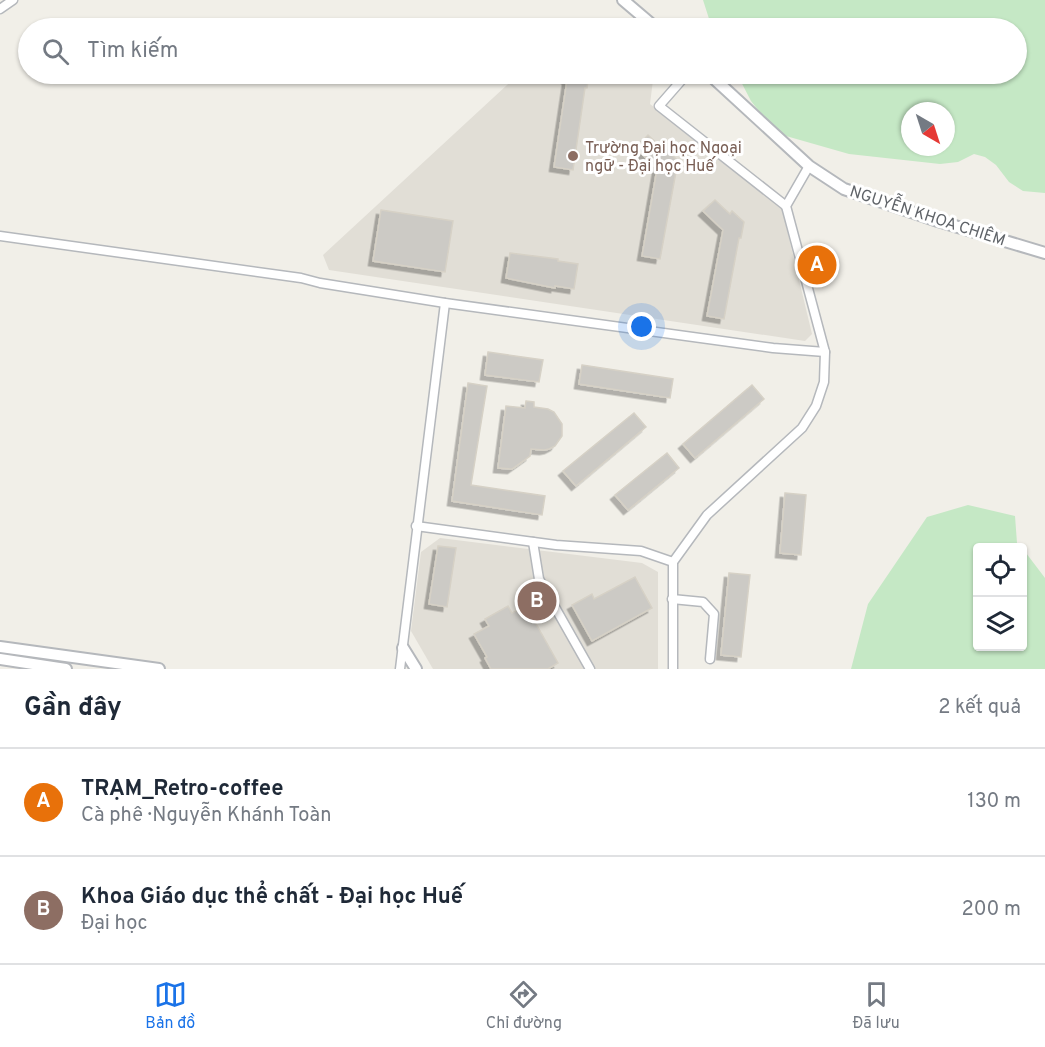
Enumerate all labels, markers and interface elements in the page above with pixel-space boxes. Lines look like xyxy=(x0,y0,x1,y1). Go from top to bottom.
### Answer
search box xyxy=(18,18,1027,84)
icon: search xyxy=(39,35,72,68)
text: Tìm kiếm xyxy=(87,38,178,65)
north arrow xyxy=(901,102,955,156)
place label: Trường Đại học Ngoại ngữ - Đại học Huế xyxy=(585,139,742,177)
marker: Trường Đại học Ngoại ngữ - Đại học Huế xyxy=(566,149,580,163)
street label: NGUYỄN KHOA CHIÊM xyxy=(847,178,1009,252)
pin: A xyxy=(798,242,836,288)
your location xyxy=(627,312,656,341)
map controls xyxy=(973,543,1027,651)
button: locate xyxy=(973,543,1027,597)
pin: B xyxy=(518,578,556,624)
button: layers xyxy=(973,597,1027,651)
text: Gần đây xyxy=(24,692,122,725)
text: 2 kết quả xyxy=(938,695,1021,721)
text: TRẠM_Retro-coffee xyxy=(81,776,284,803)
text: A xyxy=(36,789,51,815)
text: 130 m xyxy=(967,789,1021,815)
text: Cà phê · Nguyễn Khánh Toàn xyxy=(81,803,331,829)
text: Khoa Giáo dục thể chất - Đại học Huế xyxy=(81,884,463,911)
text: B xyxy=(37,897,50,923)
text: 200 m xyxy=(962,897,1021,923)
text: Đại học xyxy=(81,911,148,937)
tab: Bản đồ xyxy=(145,978,195,1034)
tab: Chỉ đường xyxy=(486,978,562,1034)
tab: Đã lưu xyxy=(853,978,900,1034)

